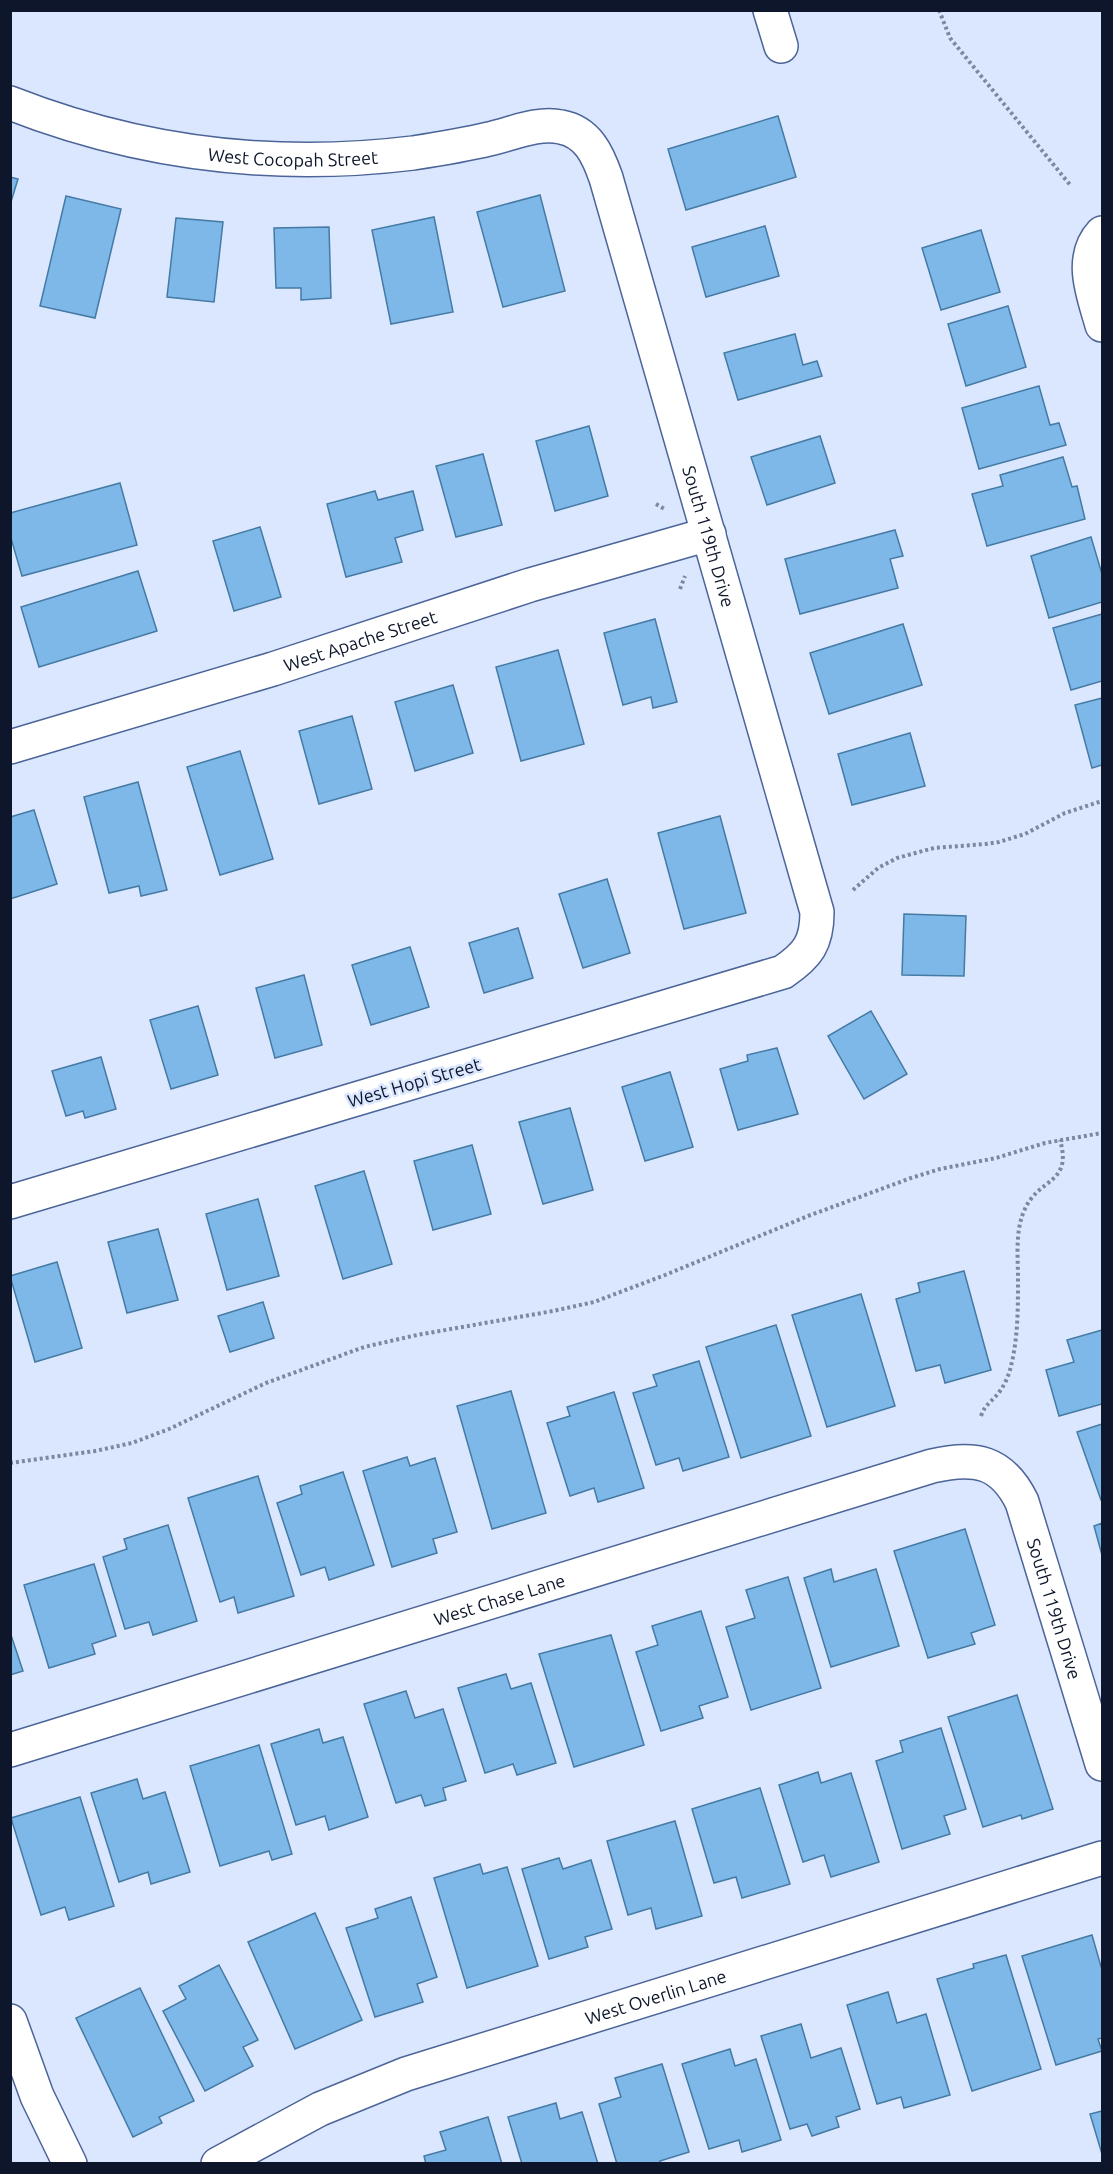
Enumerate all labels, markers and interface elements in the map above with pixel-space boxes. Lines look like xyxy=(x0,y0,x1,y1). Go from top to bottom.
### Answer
street label: West Cocopah Street xyxy=(207,144,379,170)
street label: South 119th Drive xyxy=(679,463,739,609)
street label: West Apache Street xyxy=(281,606,439,675)
street label: West Hopi Street xyxy=(345,1053,483,1111)
street label: South 119th Drive xyxy=(1024,1536,1086,1682)
street label: West Chase Lane xyxy=(431,1570,567,1629)
street label: West Overlin Lane xyxy=(582,1965,729,2028)

